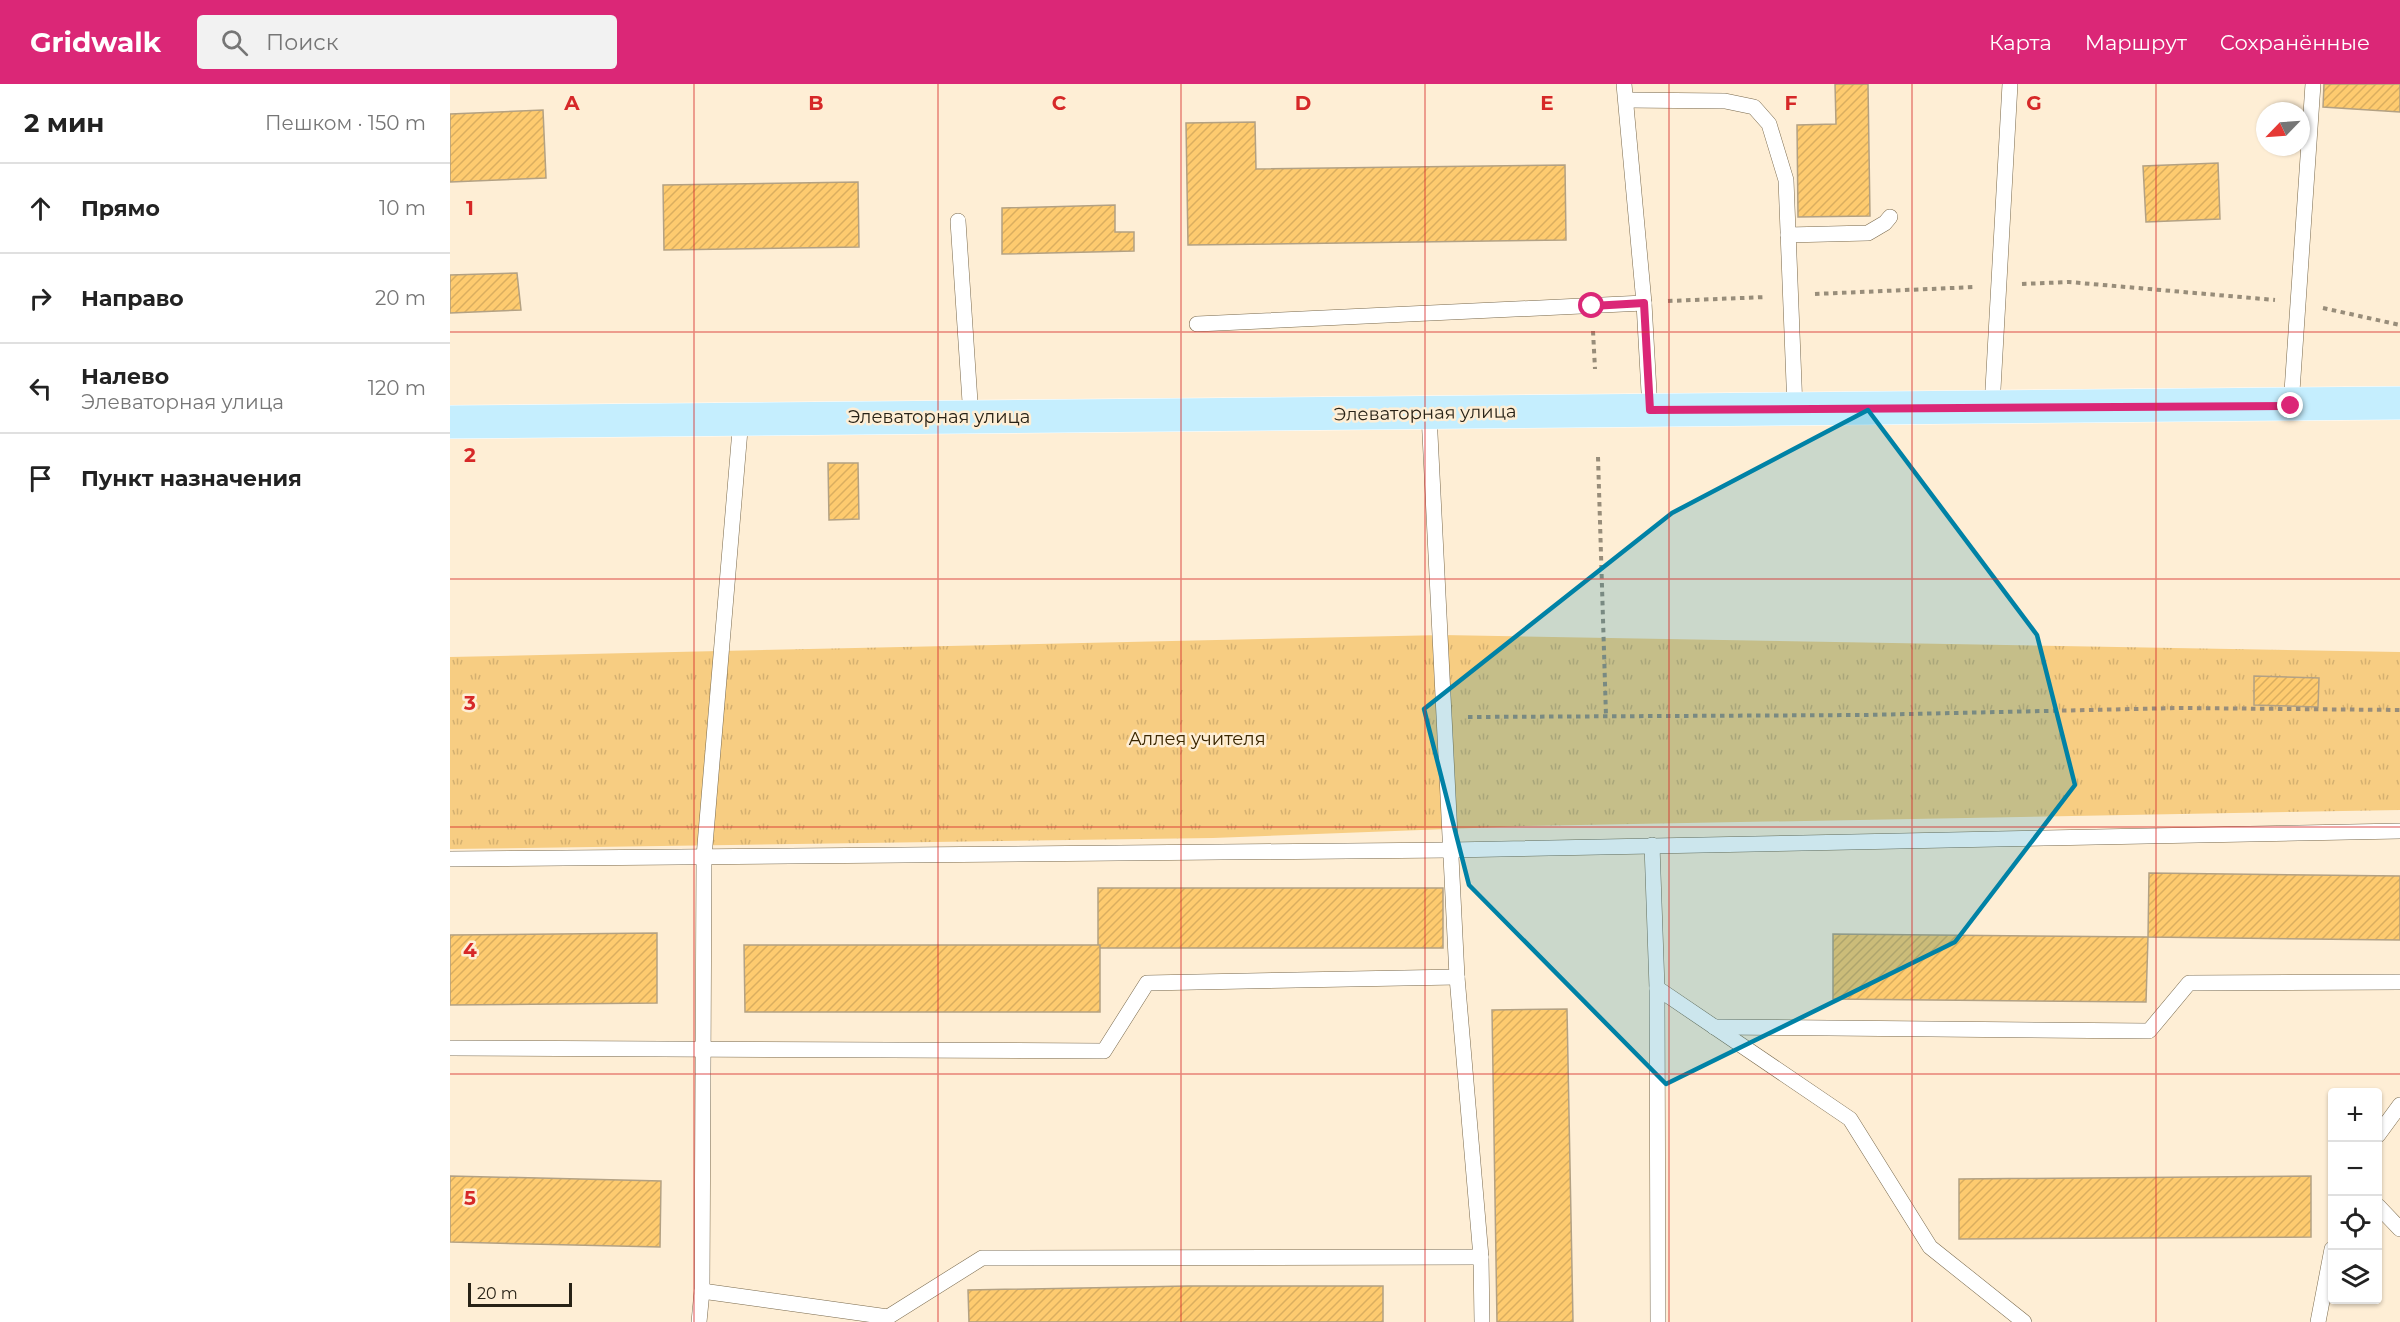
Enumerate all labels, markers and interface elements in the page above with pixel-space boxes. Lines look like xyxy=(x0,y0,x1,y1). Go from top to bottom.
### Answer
search box xyxy=(197,15,617,69)
text: Gridwalk xyxy=(30,25,161,59)
icon: search xyxy=(218,26,251,59)
text: Поиск xyxy=(266,29,338,56)
text: Карта xyxy=(1989,30,2052,55)
text: Маршрут xyxy=(2085,30,2187,55)
text: Сохранённые xyxy=(2220,30,2370,55)
text: A xyxy=(563,91,580,115)
text: B xyxy=(808,91,824,115)
text: C xyxy=(1052,91,1067,115)
text: D xyxy=(1295,91,1311,115)
text: E xyxy=(1540,91,1554,115)
text: F xyxy=(1785,91,1798,115)
text: G xyxy=(2026,91,2042,115)
north arrow xyxy=(2256,102,2310,156)
text: 2 мин xyxy=(24,107,104,139)
text: Пешком · 150 m xyxy=(265,111,426,135)
icon: ahead xyxy=(24,192,57,225)
text: Прямо xyxy=(81,195,160,222)
text: 10 m xyxy=(379,196,426,220)
text: 1 xyxy=(466,196,474,220)
icon: right xyxy=(24,282,57,315)
text: Направо xyxy=(81,285,184,312)
text: 20 m xyxy=(375,286,426,310)
route start xyxy=(1578,292,1604,318)
text: Налево xyxy=(81,363,169,390)
icon: left xyxy=(24,372,57,405)
text: 120 m xyxy=(368,376,426,400)
text: Элеваторная улица xyxy=(81,390,284,414)
route end xyxy=(2277,392,2303,418)
street label: Элеваторная улица xyxy=(1333,400,1517,426)
street label: Элеваторная улица xyxy=(848,406,1030,428)
text: 2 xyxy=(464,443,476,467)
icon: arrive xyxy=(24,462,57,495)
text: Пункт назначения xyxy=(81,465,302,492)
text: 3 xyxy=(463,691,476,715)
park label: Аллея учителя xyxy=(1128,728,1266,750)
text: 4 xyxy=(463,938,477,962)
map controls xyxy=(2328,1088,2382,1304)
button: + xyxy=(2328,1088,2382,1142)
button: − xyxy=(2328,1142,2382,1196)
text: 5 xyxy=(464,1186,476,1210)
button: locate xyxy=(2328,1196,2382,1250)
button: layers xyxy=(2328,1250,2382,1304)
scale bar xyxy=(468,1280,572,1308)
text: 20 m xyxy=(477,1284,518,1303)

